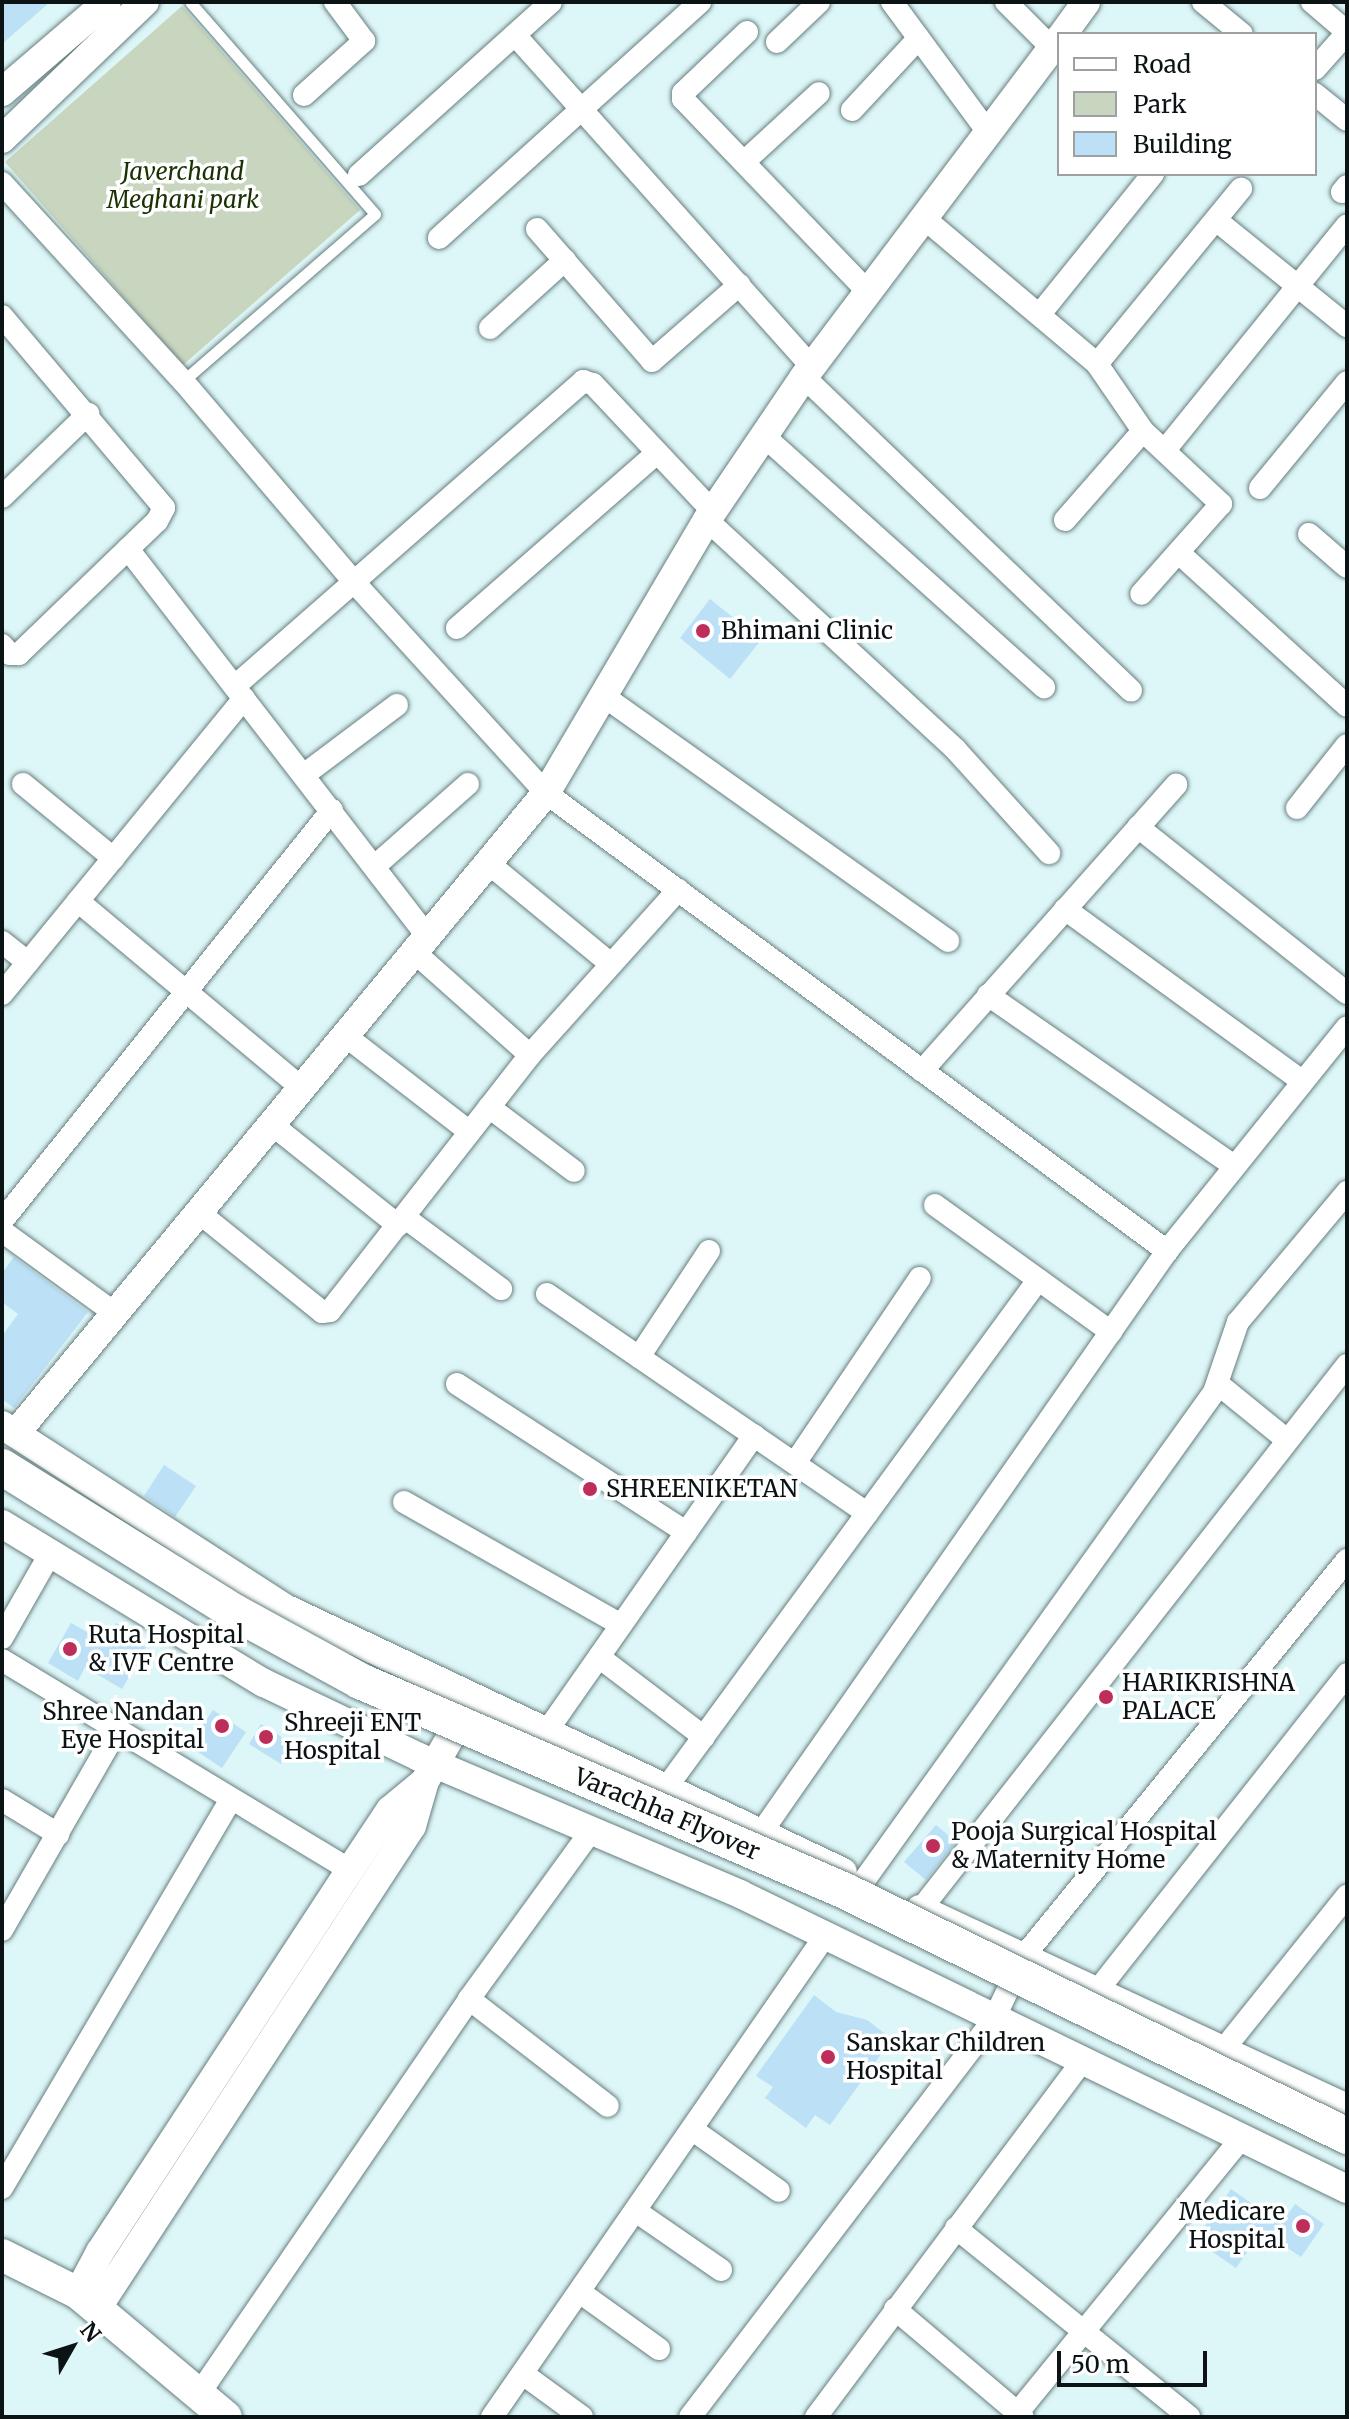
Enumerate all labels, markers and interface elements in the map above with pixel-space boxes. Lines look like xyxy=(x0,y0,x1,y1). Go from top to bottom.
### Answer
legend xyxy=(1057,32,1317,176)
text: Road xyxy=(1133,49,1191,80)
text: Park xyxy=(1133,89,1186,120)
text: Building xyxy=(1133,129,1232,160)
park label: Javerchand Meghani park xyxy=(107,158,259,214)
place label: Bhimani Clinic xyxy=(721,617,893,645)
marker: Bhimani Clinic xyxy=(692,620,714,642)
place label: SHREENIKETAN xyxy=(606,1475,798,1503)
marker: SHREENIKETAN xyxy=(581,1480,599,1498)
place label: Ruta Hospital & IVF Centre xyxy=(88,1621,244,1677)
marker: Ruta Hospital & IVF Centre xyxy=(59,1638,81,1660)
place label: HARIKRISHNA PALACE xyxy=(1122,1669,1295,1725)
marker: HARIKRISHNA PALACE xyxy=(1097,1688,1115,1706)
place label: Shree Nandan Eye Hospital xyxy=(42,1698,204,1754)
place label: Shreeji ENT Hospital xyxy=(284,1709,421,1765)
marker: Shree Nandan Eye Hospital xyxy=(211,1715,233,1737)
marker: Shreeji ENT Hospital xyxy=(255,1726,277,1748)
street label: Varachha Flyover xyxy=(570,1762,764,1866)
place label: Pooja Surgical Hospital & Maternity Home xyxy=(951,1818,1217,1874)
marker: Pooja Surgical Hospital & Maternity Home xyxy=(922,1835,944,1857)
place label: Sanskar Children Hospital xyxy=(846,2029,1045,2085)
marker: Sanskar Children Hospital xyxy=(817,2046,839,2068)
place label: Medicare Hospital xyxy=(1179,2198,1285,2254)
marker: Medicare Hospital xyxy=(1292,2215,1314,2237)
north arrow xyxy=(32,2307,112,2387)
text: N xyxy=(74,2316,107,2347)
scale bar xyxy=(1061,2335,1211,2385)
text: 50 m xyxy=(1071,2349,1130,2380)

